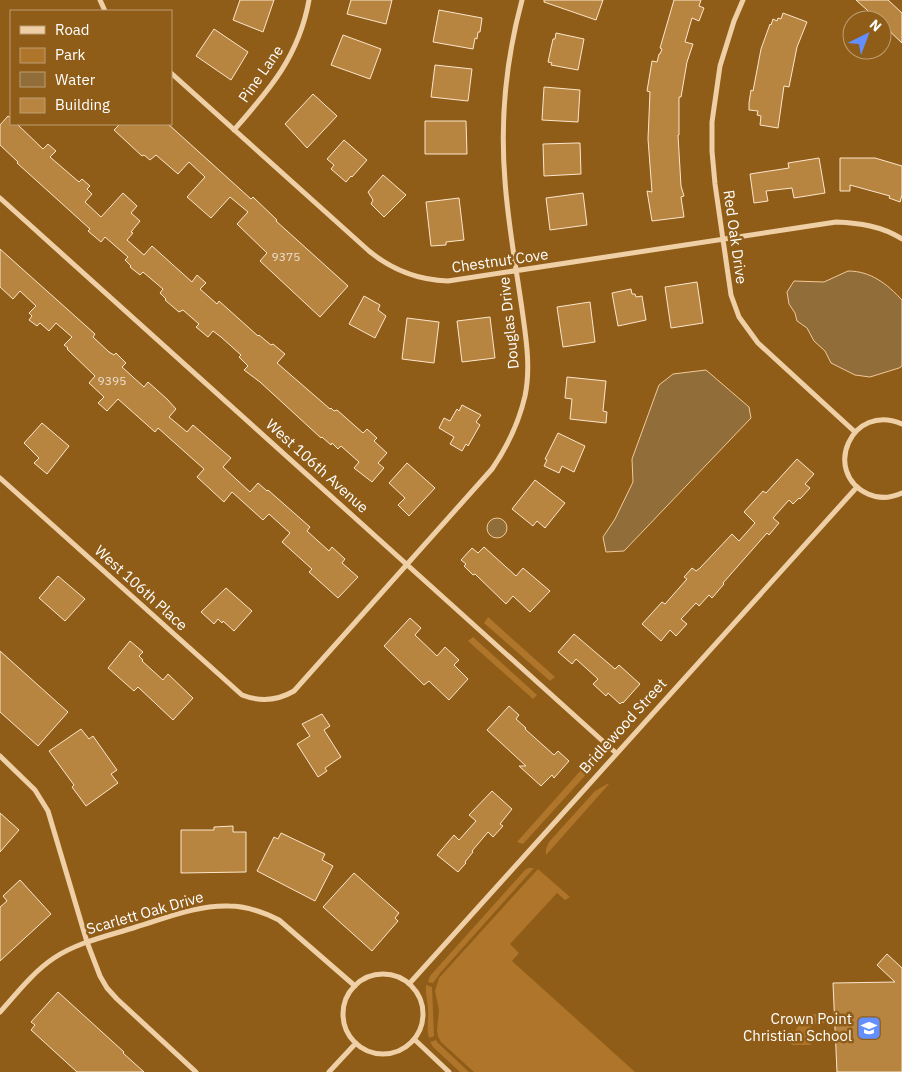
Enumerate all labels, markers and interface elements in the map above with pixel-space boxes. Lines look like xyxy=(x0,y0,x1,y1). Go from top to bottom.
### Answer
legend xyxy=(10,10,172,125)
north arrow xyxy=(842,10,892,60)
text: N xyxy=(866,15,885,35)
text: Road xyxy=(55,20,90,39)
street label: Pine Lane xyxy=(234,41,287,106)
text: Park xyxy=(55,45,85,64)
text: Water xyxy=(55,70,96,89)
text: Building xyxy=(55,95,110,114)
street label: Red Oak Drive xyxy=(719,189,751,285)
street label: Chestnut Cove xyxy=(450,244,550,277)
house number: 9375 xyxy=(272,249,300,264)
street label: Douglas Drive xyxy=(494,276,523,370)
house number: 9395 xyxy=(98,373,126,388)
street label: West 106th Avenue xyxy=(262,414,373,517)
street label: West 106th Place xyxy=(91,541,192,634)
street label: Bridlewood Street xyxy=(575,674,670,777)
street label: Scarlett Oak Drive xyxy=(84,887,206,938)
place label: Crown Point Christian School xyxy=(743,1009,852,1045)
school or university icon: Crown Point Christian School xyxy=(856,1015,882,1041)

